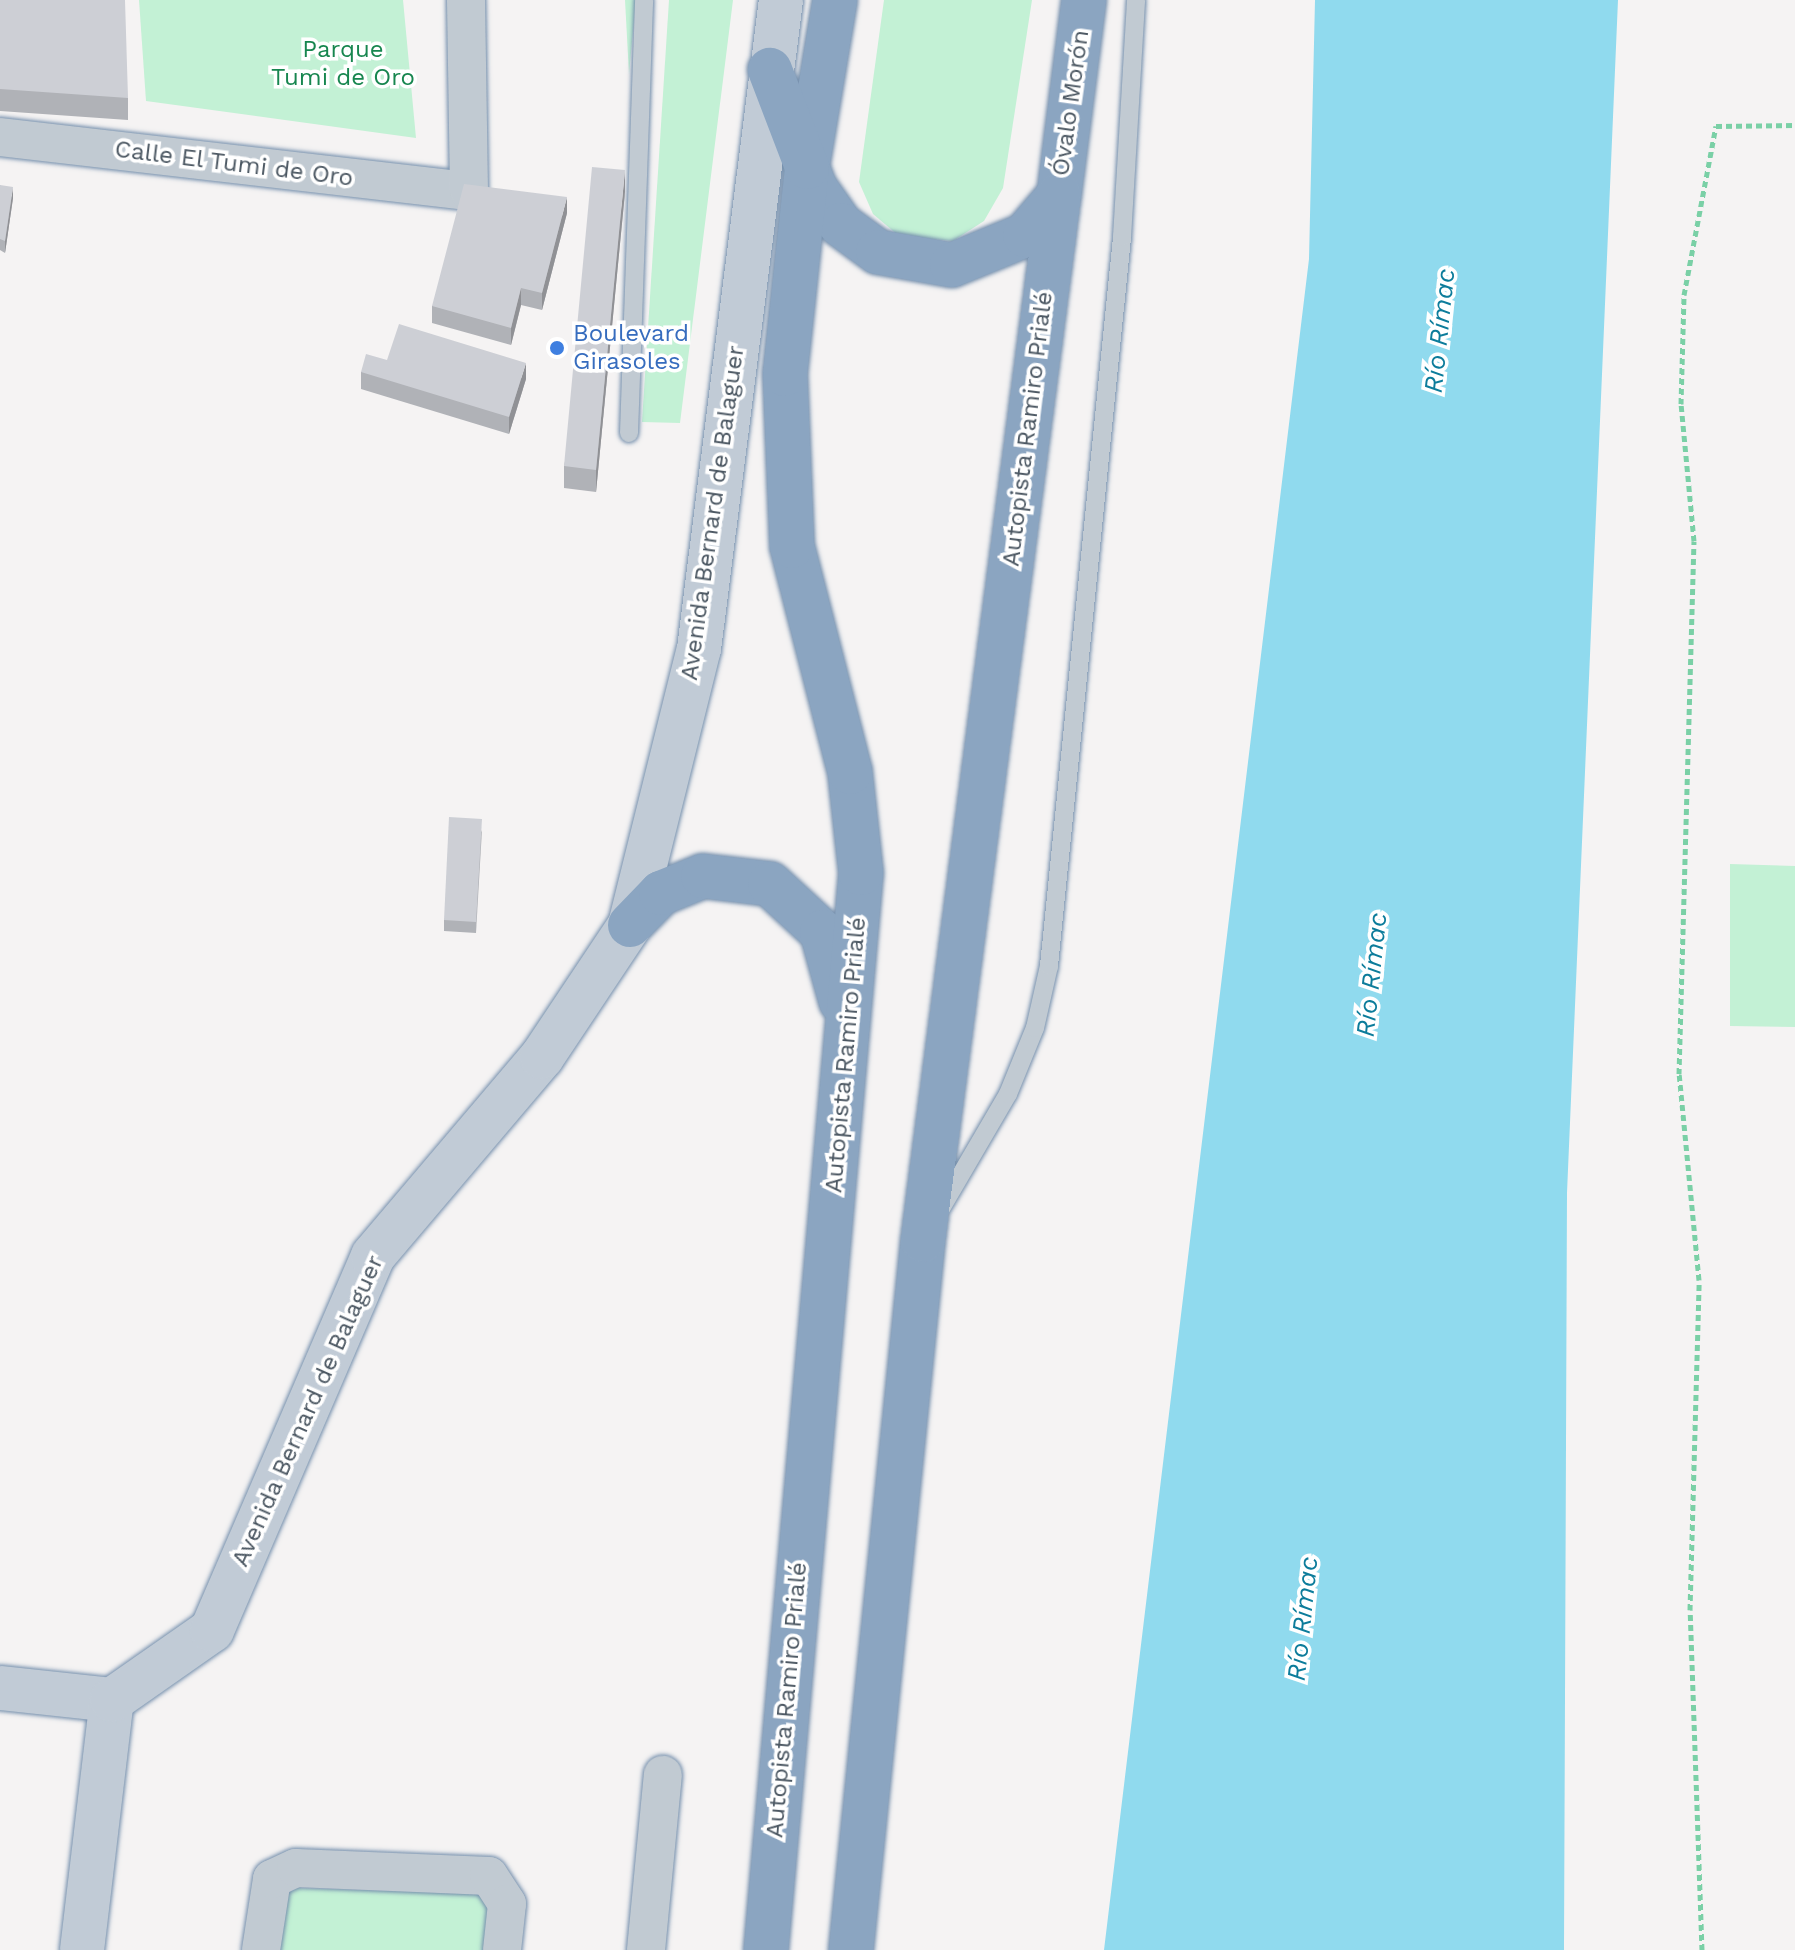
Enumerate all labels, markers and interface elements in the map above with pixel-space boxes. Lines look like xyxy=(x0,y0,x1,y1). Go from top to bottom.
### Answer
street label: Óvalo Morón xyxy=(1047,28,1095,178)
park label: Parque Tumi de Oro xyxy=(271,36,415,92)
street label: Calle El Tumi de Oro xyxy=(112,135,356,193)
water label: Río Rímac xyxy=(1418,267,1462,395)
street label: Autopista Ramiro Prialé xyxy=(997,290,1059,568)
place label: Boulevard Girasoles xyxy=(573,320,689,376)
marker: Boulevard Girasoles xyxy=(548,339,566,357)
street label: Avenida Bernard de Balaguer xyxy=(675,343,751,683)
water label: Río Rímac xyxy=(1350,911,1394,1039)
street label: Autopista Ramiro Prialé xyxy=(820,916,872,1194)
street label: Avenida Bernard de Balaguer xyxy=(226,1251,390,1571)
water label: Río Rímac xyxy=(1281,1555,1325,1683)
street label: Autopista Ramiro Prialé xyxy=(761,1561,813,1839)

